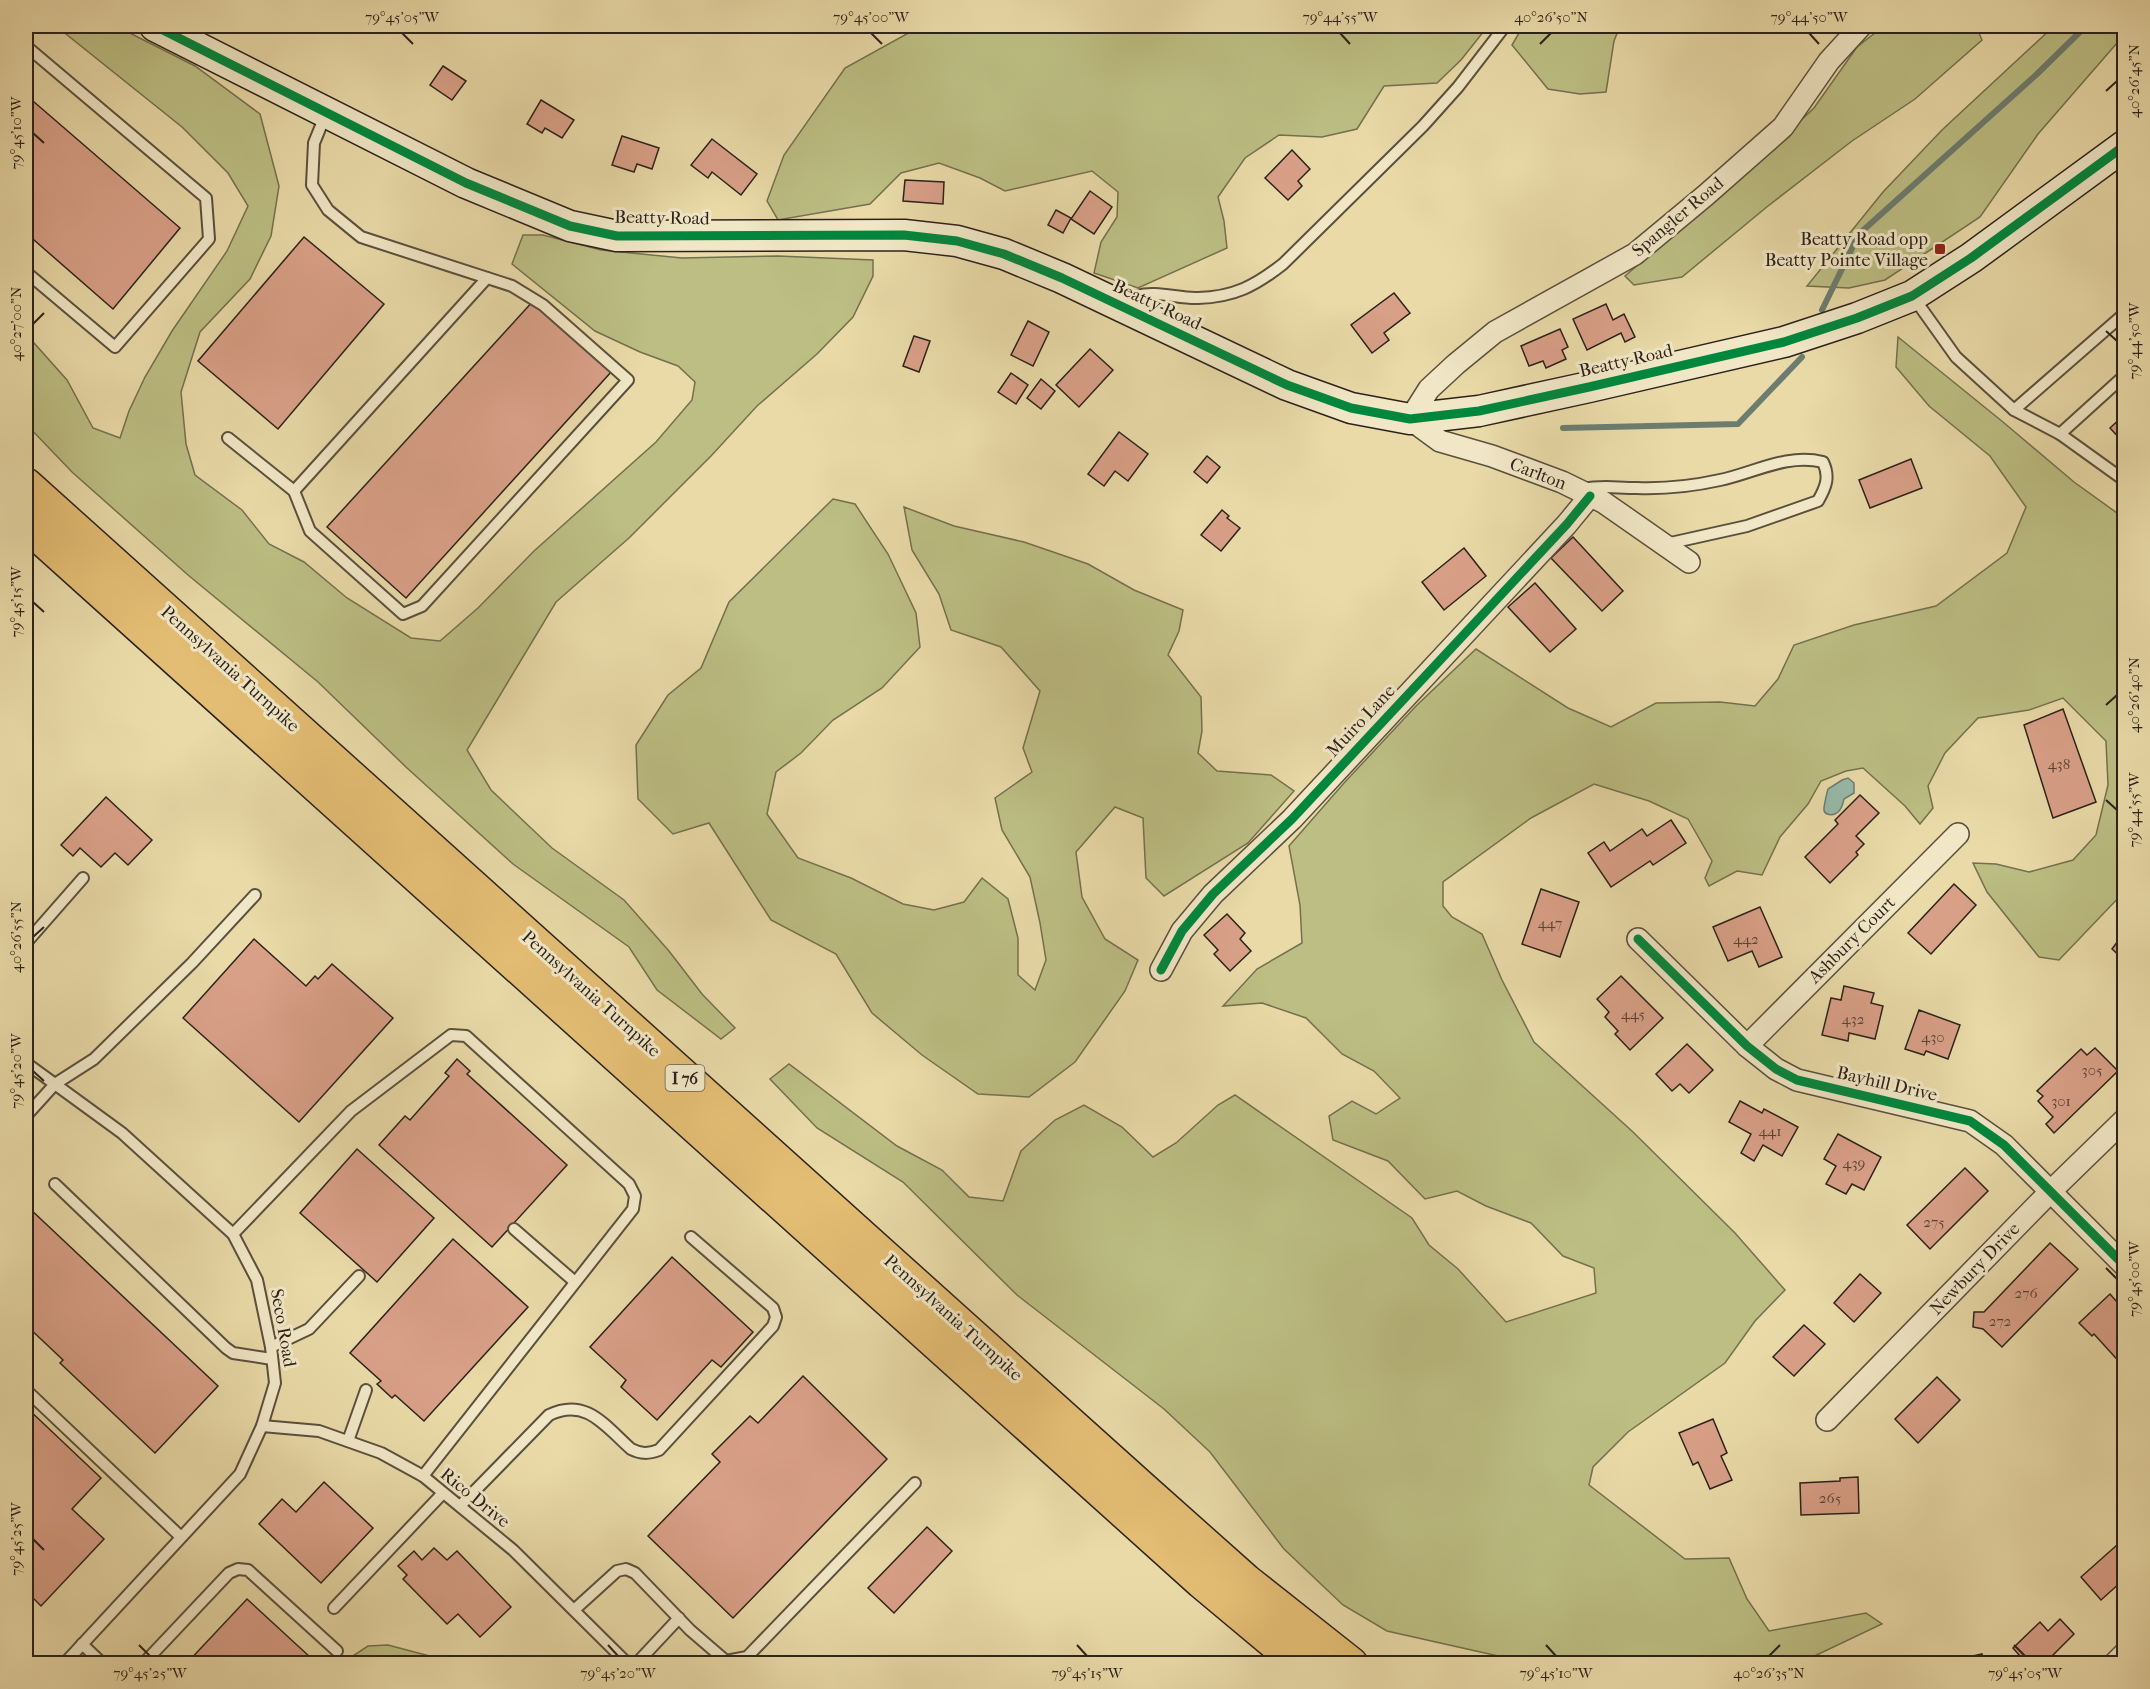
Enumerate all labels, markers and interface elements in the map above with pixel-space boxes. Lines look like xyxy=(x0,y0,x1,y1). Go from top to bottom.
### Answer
text: 79°45'05"W xyxy=(365,8,440,26)
text: 79°45'00"W xyxy=(833,8,910,26)
text: 79°44'55"W xyxy=(1302,8,1379,26)
text: 40°26'50"N xyxy=(1514,8,1588,26)
text: 79°44'50"W xyxy=(1771,8,1849,26)
text: 40°26'45"N xyxy=(2125,43,2143,118)
text: 79°45'10"W xyxy=(7,95,25,169)
street label: Spangler Road xyxy=(1628,173,1728,261)
street label: Beatty Road xyxy=(614,207,710,229)
place label: Beatty Road opp Beatty Pointe Village xyxy=(1765,229,1928,271)
marker: Beatty Road opp Beatty Pointe Village xyxy=(1933,242,1947,256)
street label: Beatty Road xyxy=(1109,275,1205,335)
text: 40°27'00"N xyxy=(7,286,25,361)
text: 79°44'50"W xyxy=(2125,301,2143,379)
street label: Beatty Road xyxy=(1577,340,1675,382)
street label: Carlton xyxy=(1507,454,1570,495)
text: 79°45'15"W xyxy=(7,565,25,638)
street label: Pennsylvania Turnpike xyxy=(156,601,304,737)
text: 40°26'40"N xyxy=(2125,656,2143,733)
street label: Muiro Lane xyxy=(1322,681,1400,761)
house number: 438 xyxy=(2048,755,2070,773)
text: 79°44'55"W xyxy=(2125,771,2143,848)
street label: Ashbury Court xyxy=(1803,892,1900,989)
text: 40°26'55"N xyxy=(7,901,25,973)
house number: 447 xyxy=(1538,914,1562,932)
street label: Pennsylvania Turnpike xyxy=(517,926,665,1062)
house number: 442 xyxy=(1733,930,1759,948)
house number: 445 xyxy=(1621,1005,1645,1023)
house number: 432 xyxy=(1842,1010,1865,1028)
house number: 430 xyxy=(1921,1028,1945,1046)
text: 79°45'20"W xyxy=(7,1032,25,1109)
house number: 305 xyxy=(2082,1061,2102,1079)
street label: Bayhill Drive xyxy=(1835,1062,1939,1106)
road number: I 76 xyxy=(666,1065,704,1091)
house number: 301 xyxy=(2051,1092,2071,1110)
house number: 441 xyxy=(1758,1122,1782,1140)
house number: 439 xyxy=(1843,1154,1866,1172)
house number: 275 xyxy=(1923,1213,1945,1231)
street label: Newbury Drive xyxy=(1926,1218,2024,1319)
text: 79°45'00"W xyxy=(2125,1240,2143,1317)
street label: Pennsylvania Turnpike xyxy=(879,1250,1027,1386)
house number: 276 xyxy=(2014,1284,2038,1302)
street label: Seco Road xyxy=(266,1287,300,1369)
house number: 272 xyxy=(1989,1312,2012,1330)
street label: Rico Drive xyxy=(436,1464,514,1532)
house number: 265 xyxy=(1819,1489,1841,1507)
text: 79°45'25"W xyxy=(7,1501,25,1576)
text: 79°45'25"W xyxy=(113,1664,188,1682)
text: 79°45'20"W xyxy=(580,1664,657,1682)
text: 79°45'15"W xyxy=(1051,1664,1124,1682)
text: 79°45'10"W xyxy=(1520,1664,1594,1682)
text: 40°26'35"N xyxy=(1733,1664,1805,1682)
text: 79°45'05"W xyxy=(1988,1664,2063,1682)

